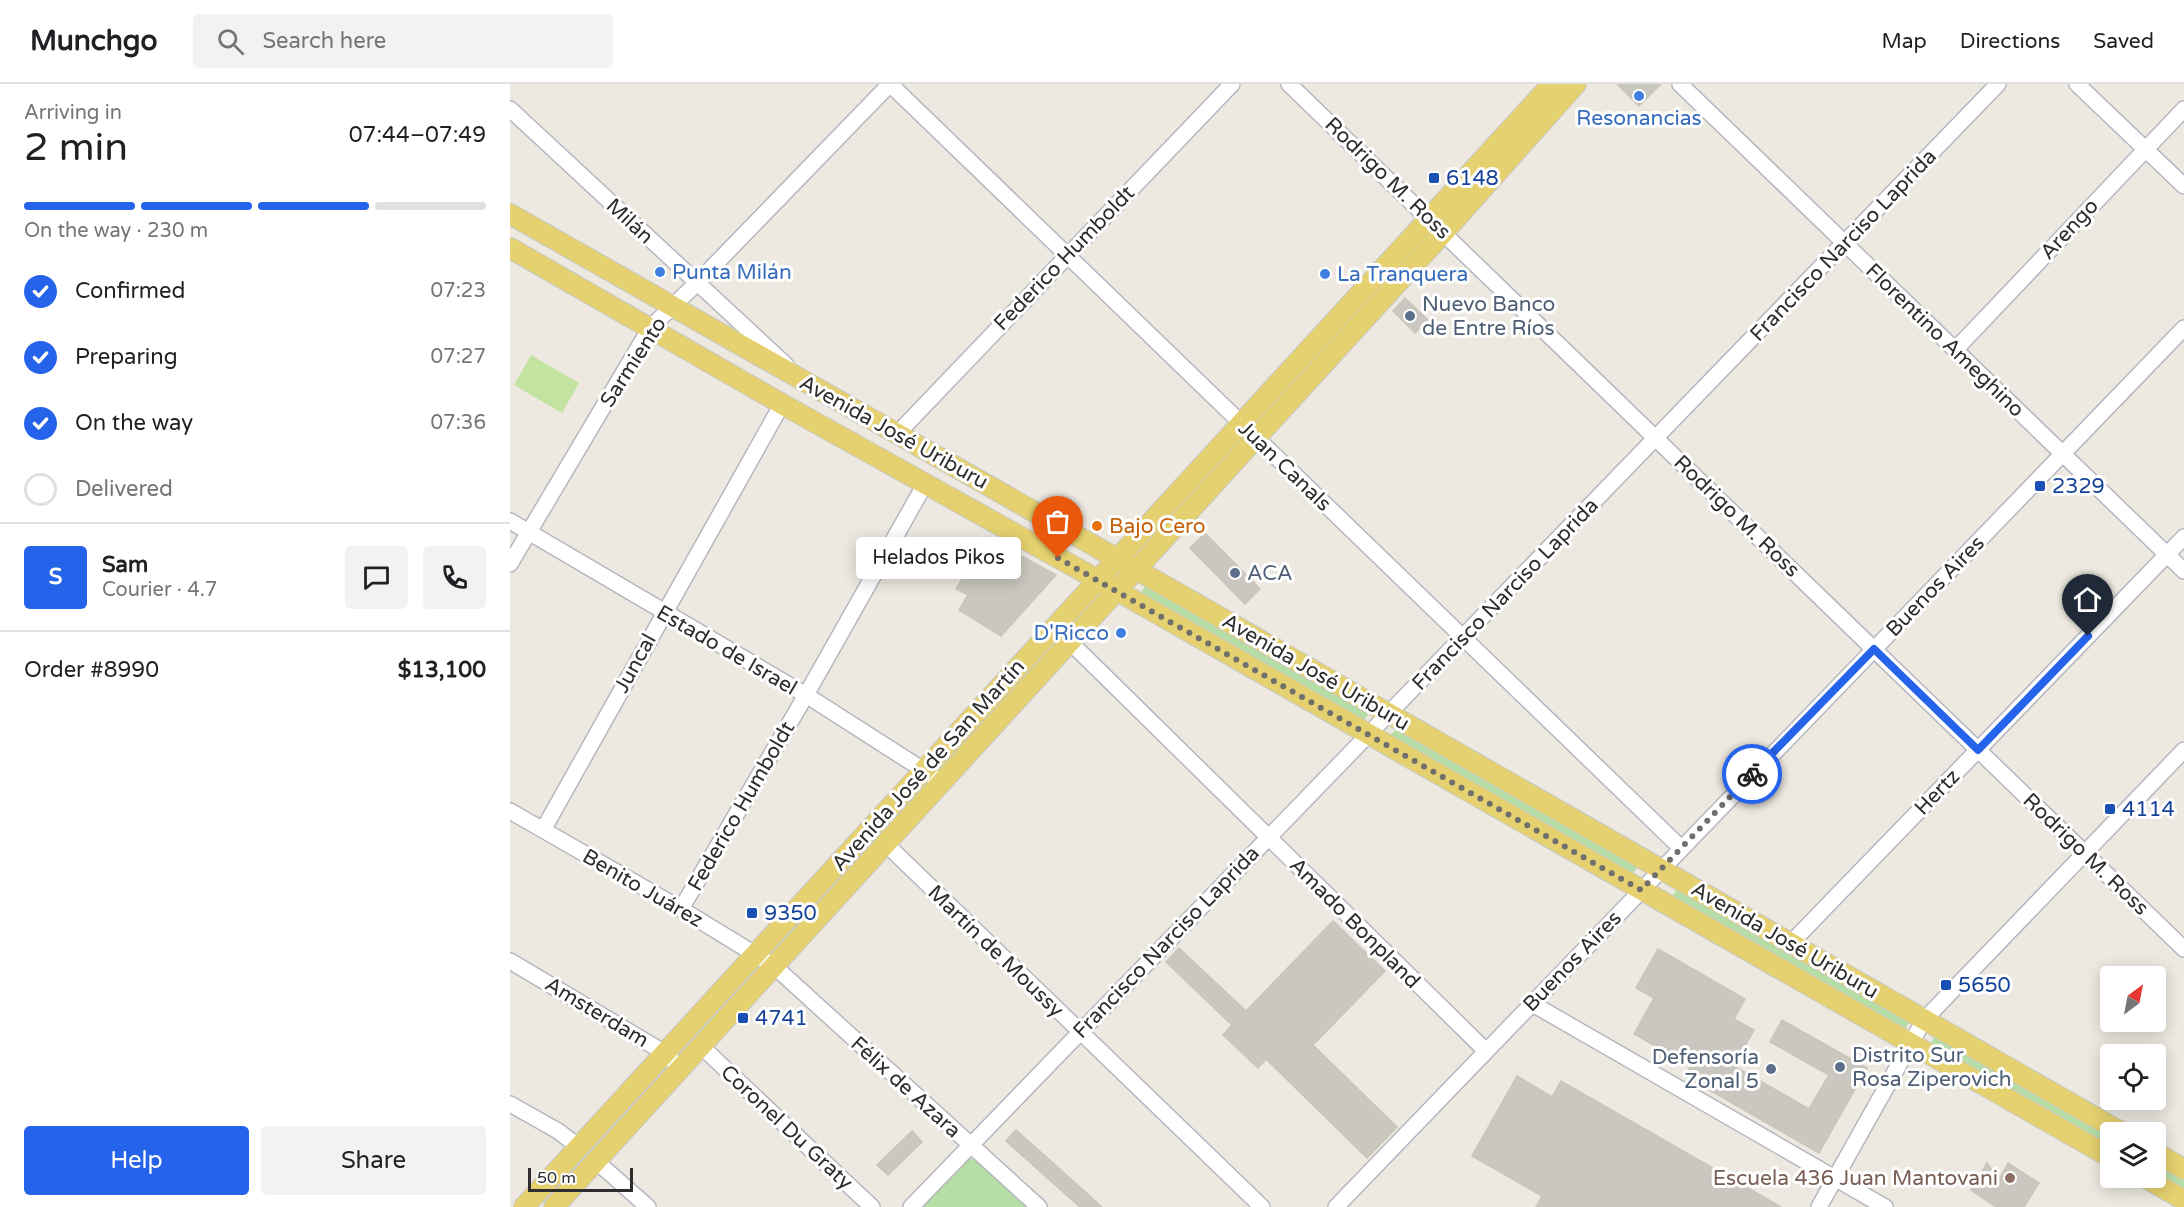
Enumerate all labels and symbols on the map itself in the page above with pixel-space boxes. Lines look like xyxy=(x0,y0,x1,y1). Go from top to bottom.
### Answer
marker: Resonancias xyxy=(1632,89,1646,103)
place label: Resonancias xyxy=(1576,106,1702,131)
street label: Rodrigo M. Ross xyxy=(1320,112,1456,245)
street label: Francisco Narciso Laprida xyxy=(1745,144,1942,347)
place label: 6148 xyxy=(1446,166,1499,191)
marker: 6148 xyxy=(1427,171,1441,185)
street label: Federico Humboldt xyxy=(989,181,1140,336)
street label: Milán xyxy=(601,193,658,249)
street label: Arengo xyxy=(2035,194,2104,265)
street label: Florentino Ameghino xyxy=(1860,258,2029,422)
place label: Punta Milán xyxy=(672,260,792,285)
place label: La Tranquera xyxy=(1337,262,1468,287)
marker: Punta Milán xyxy=(653,265,667,279)
marker: La Tranquera xyxy=(1318,267,1332,281)
place label: Nuevo Banco de Entre Ríos xyxy=(1422,292,1555,341)
marker: Nuevo Banco de Entre Ríos xyxy=(1403,309,1417,323)
street label: Sarmiento xyxy=(595,313,672,412)
street label: Avenida José Uriburu xyxy=(795,370,993,495)
street label: Juan Canals xyxy=(1233,416,1336,517)
street label: Rodrigo M. Ross xyxy=(1669,450,1805,583)
place label: 2329 xyxy=(2052,474,2105,499)
marker: 2329 xyxy=(2033,479,2047,493)
street label: Francisco Narciso Laprida xyxy=(1407,493,1604,696)
pin xyxy=(1032,496,1083,558)
place label: Bajo Cero xyxy=(1109,514,1206,539)
marker: Bajo Cero xyxy=(1090,519,1104,533)
street label: Buenos Aires xyxy=(1881,531,1990,642)
callout: Helados Pikos xyxy=(857,537,1022,579)
place label: ACA xyxy=(1247,561,1293,586)
marker: ACA xyxy=(1228,566,1242,580)
pin xyxy=(2062,574,2113,636)
street label: Estado de Israel xyxy=(652,600,801,701)
street label: Avenida José Uriburu xyxy=(1218,609,1414,736)
place label: D'Ricco xyxy=(1033,621,1109,646)
marker: D'Ricco xyxy=(1114,626,1128,640)
street label: Juncal xyxy=(609,629,662,697)
street label: Avenida José de San Martín xyxy=(827,654,1030,876)
street label: Federico Humboldt xyxy=(683,717,800,896)
courier xyxy=(1722,744,1782,804)
street label: Hertz xyxy=(1910,764,1965,820)
street label: Rodrigo M. Ross xyxy=(2018,788,2154,921)
place label: 4114 xyxy=(2122,797,2175,822)
marker: 4114 xyxy=(2103,802,2117,816)
street label: Francisco Narciso Laprida xyxy=(1068,841,1265,1044)
street label: Benito Juárez xyxy=(578,844,707,933)
street label: Amado Bonpland xyxy=(1284,853,1425,994)
street label: Avenida José Uriburu xyxy=(1687,877,1883,1004)
street label: Martín de Moussy xyxy=(923,880,1069,1023)
place label: 9350 xyxy=(764,901,817,926)
marker: 9350 xyxy=(745,906,759,920)
street label: Buenos Aires xyxy=(1518,906,1627,1017)
north arrow xyxy=(2100,966,2166,1032)
street label: Amsterdam xyxy=(540,972,653,1053)
place label: 5650 xyxy=(1958,973,2011,998)
marker: 5650 xyxy=(1939,978,1953,992)
place label: 4741 xyxy=(755,1006,808,1031)
marker: 4741 xyxy=(736,1011,750,1025)
street label: Félix de Azara xyxy=(845,1031,966,1143)
place label: Distrito Sur Rosa Ziperovich xyxy=(1852,1043,2012,1092)
place label: Defensoría Zonal 5 xyxy=(1652,1045,1759,1094)
street label: Coronel Du Graty xyxy=(715,1060,858,1195)
marker: Distrito Sur Rosa Ziperovich xyxy=(1833,1060,1847,1074)
marker: Defensoría Zonal 5 xyxy=(1764,1062,1778,1076)
scale bar xyxy=(528,1165,633,1192)
place label: Escuela 436 Juan Mantovani xyxy=(1713,1166,1998,1191)
marker: Escuela 436 Juan Mantovani xyxy=(2003,1171,2017,1185)

